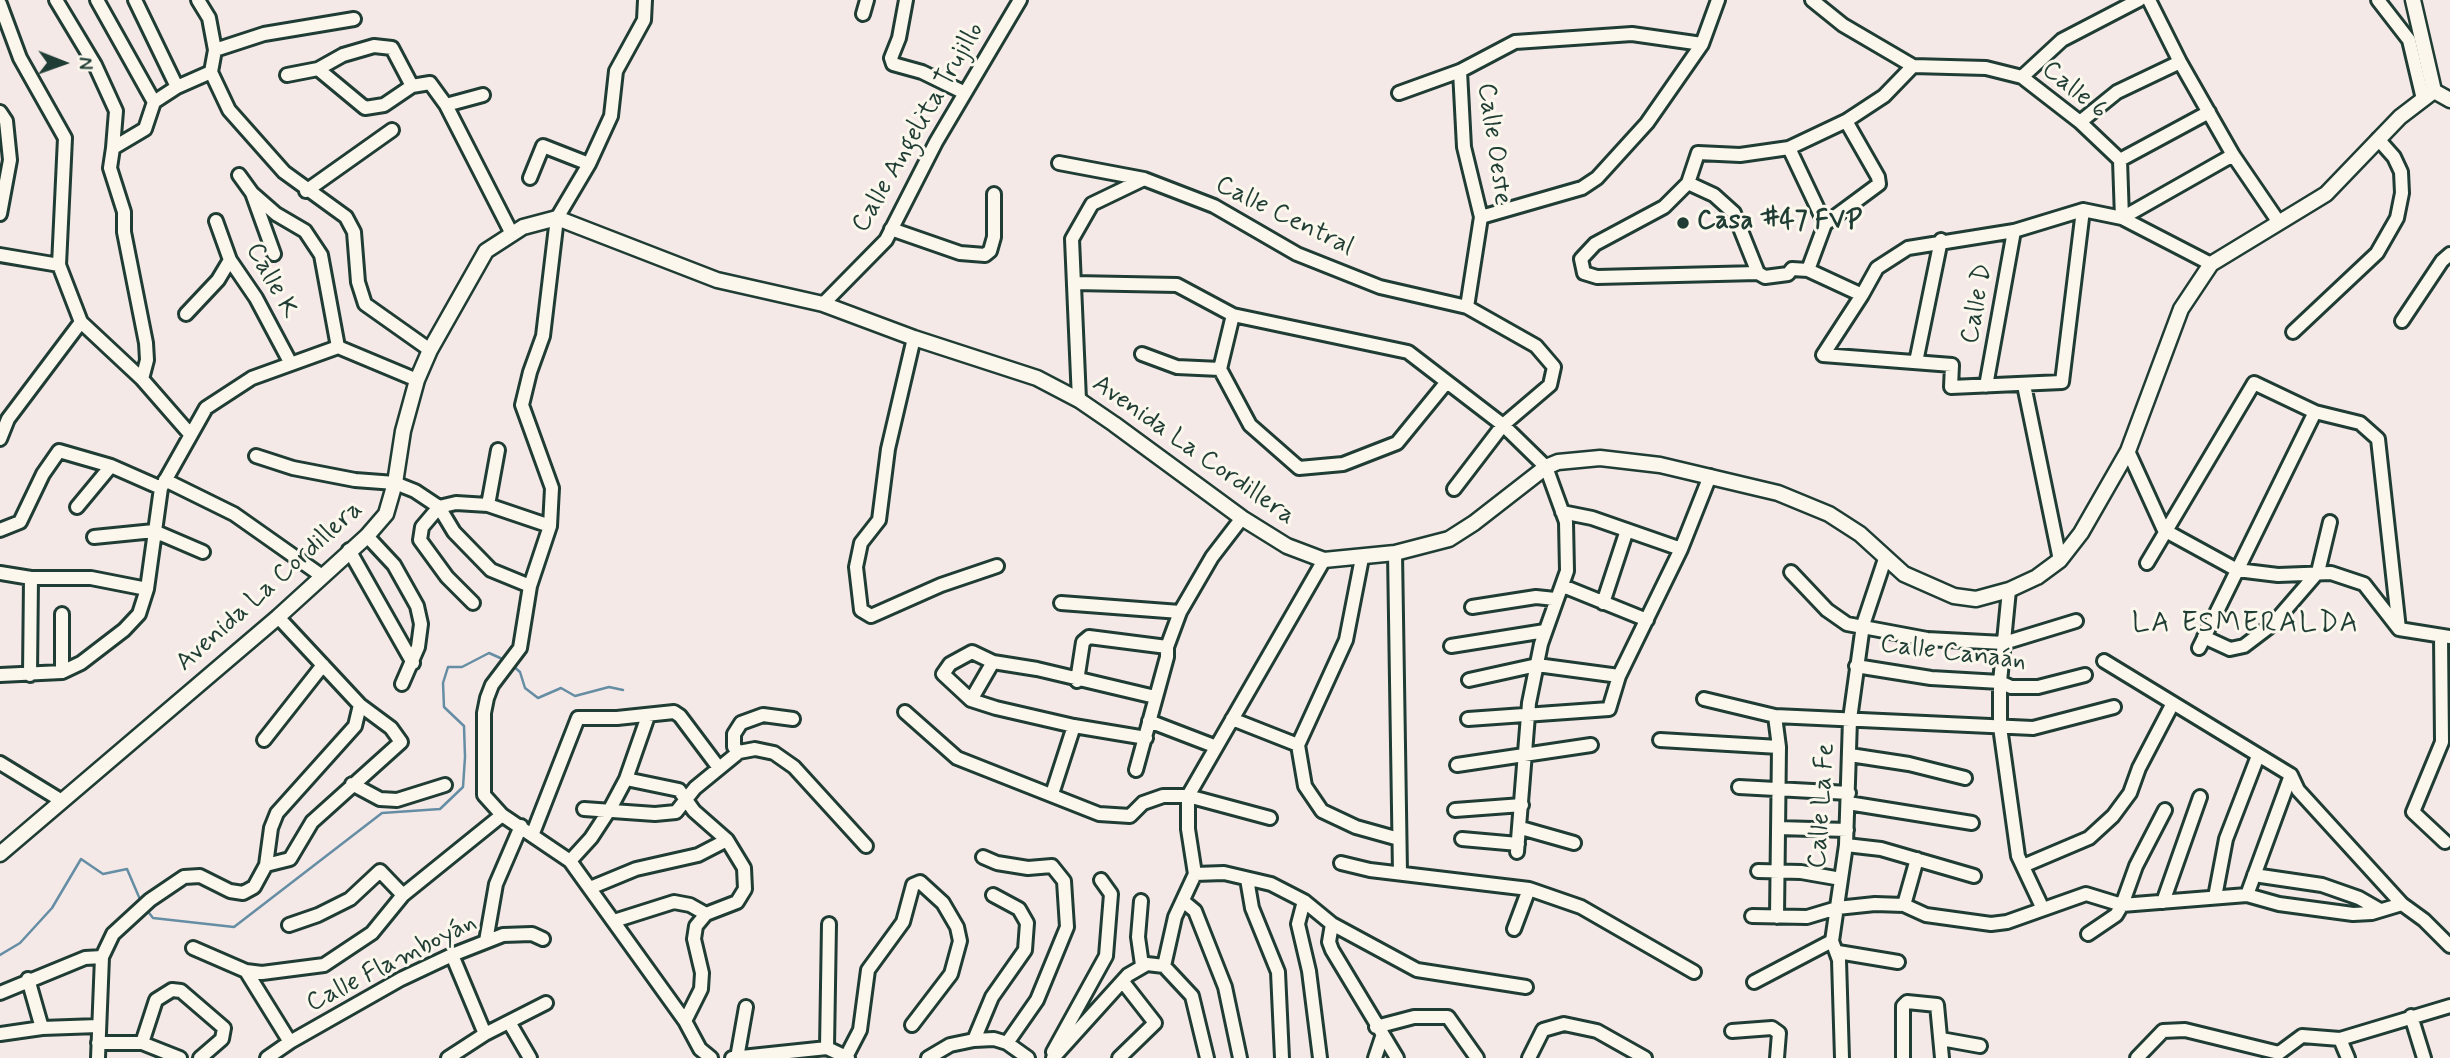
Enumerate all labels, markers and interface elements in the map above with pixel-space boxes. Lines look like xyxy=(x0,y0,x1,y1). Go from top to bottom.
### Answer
street label: Calle Angelita Trujillo xyxy=(846,18,992,238)
north arrow xyxy=(28,28,98,98)
street label: Calle 6 xyxy=(2035,55,2113,127)
text: N xyxy=(72,57,97,70)
street label: Calle Oeste xyxy=(1469,81,1517,207)
street label: Calle Central xyxy=(1210,170,1358,264)
place label: Casa #47 FVP xyxy=(1697,207,1862,239)
marker: Casa #47 FVP xyxy=(1675,215,1691,231)
street label: Calle K xyxy=(238,238,304,324)
street label: Calle D xyxy=(1956,261,2000,347)
street label: Avenida La Cordillera xyxy=(1085,369,1301,533)
street label: Avenida La Cordillera xyxy=(170,495,370,679)
district label: LA ESMERALDA xyxy=(2131,608,2361,642)
street label: Calle Canaán xyxy=(1878,630,2028,678)
street label: Calle La Fe xyxy=(1803,742,1843,870)
street label: Calle Flamboyán xyxy=(302,908,482,1020)

